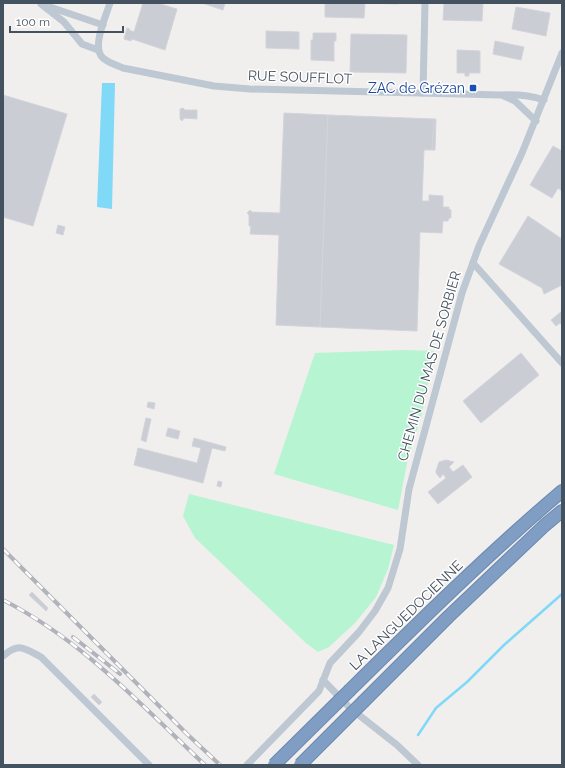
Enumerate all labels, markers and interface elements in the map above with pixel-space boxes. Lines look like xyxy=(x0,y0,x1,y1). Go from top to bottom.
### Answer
scale bar xyxy=(10,8,123,34)
text: 100 m xyxy=(16,15,50,29)
street label: RUE SOUFFLOT xyxy=(248,67,353,87)
place label: ZAC de Grézan xyxy=(368,80,465,96)
marker: ZAC de Grézan xyxy=(468,83,478,93)
street label: CHEMIN DU MAS DE SORBIER xyxy=(394,269,464,463)
street label: LA LANGUEDOCIENNE xyxy=(346,557,466,673)

